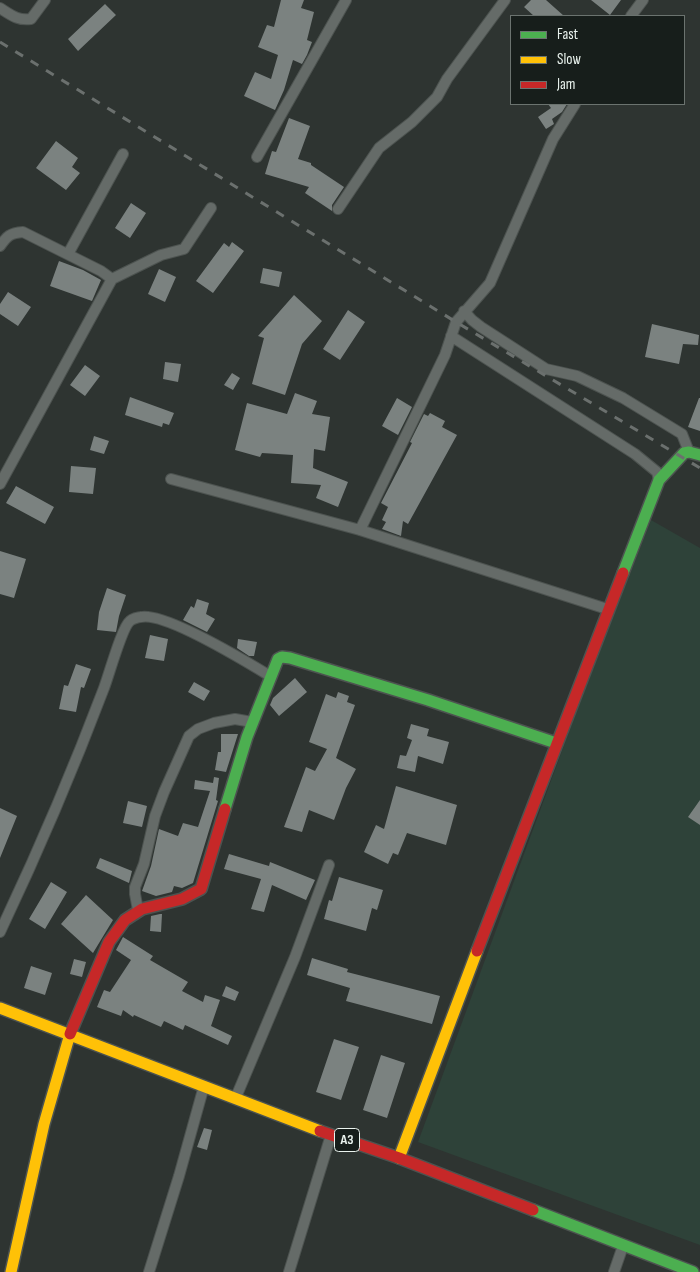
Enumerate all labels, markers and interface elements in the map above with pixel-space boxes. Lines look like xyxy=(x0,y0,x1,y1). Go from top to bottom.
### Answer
legend xyxy=(510,15,685,105)
text: Fast xyxy=(557,25,578,44)
text: Slow xyxy=(557,50,581,69)
text: Jam xyxy=(557,75,575,94)
road number: A3 xyxy=(334,1128,360,1152)

